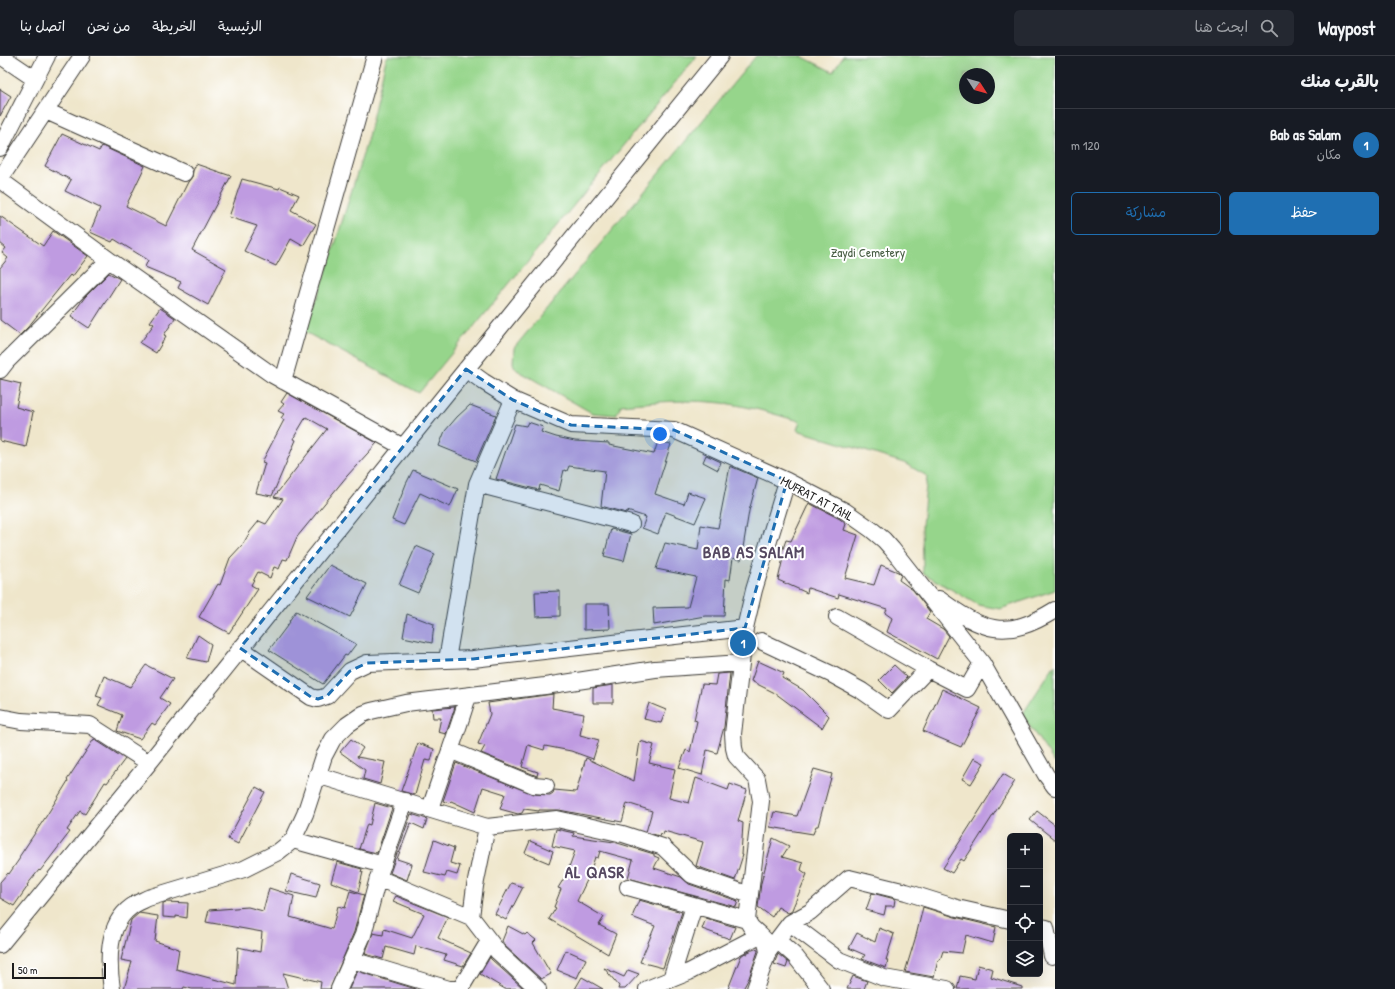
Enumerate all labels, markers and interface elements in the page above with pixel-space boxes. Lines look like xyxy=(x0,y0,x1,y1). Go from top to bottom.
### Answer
search box xyxy=(1014,10,1294,46)
text: Waypost xyxy=(1318,15,1375,41)
text: اتصل بنا xyxy=(20,16,65,35)
text: من نحن xyxy=(87,16,130,35)
text: الخريطة xyxy=(152,16,196,35)
text: الرئيسية xyxy=(218,16,262,35)
text: ابحث هنا xyxy=(1195,16,1248,37)
icon: search xyxy=(1258,17,1280,39)
north arrow xyxy=(959,68,995,104)
text: بالقرب منك xyxy=(1301,69,1379,92)
text: Bab as Salam xyxy=(1270,124,1341,145)
text: 120 m xyxy=(1071,136,1099,154)
text: 1 xyxy=(1364,136,1368,154)
text: مكان xyxy=(1317,145,1341,163)
button: مشاركة xyxy=(1071,192,1221,235)
button: حفظ xyxy=(1229,192,1379,235)
park label: Zaydi Cemetery xyxy=(831,243,906,261)
your location xyxy=(650,424,670,444)
street label: MUFRAT AT TAHL xyxy=(778,471,857,525)
district label: BAB AS SALAM xyxy=(703,540,805,563)
pin: 1 xyxy=(730,628,756,658)
map controls xyxy=(1007,833,1043,977)
button: + xyxy=(1007,833,1043,869)
district label: AL QASR xyxy=(565,860,625,883)
button: − xyxy=(1007,869,1043,905)
button: locate xyxy=(1007,905,1043,941)
button: layers xyxy=(1007,941,1043,977)
scale bar xyxy=(12,961,106,980)
text: 50 m xyxy=(18,963,38,977)

